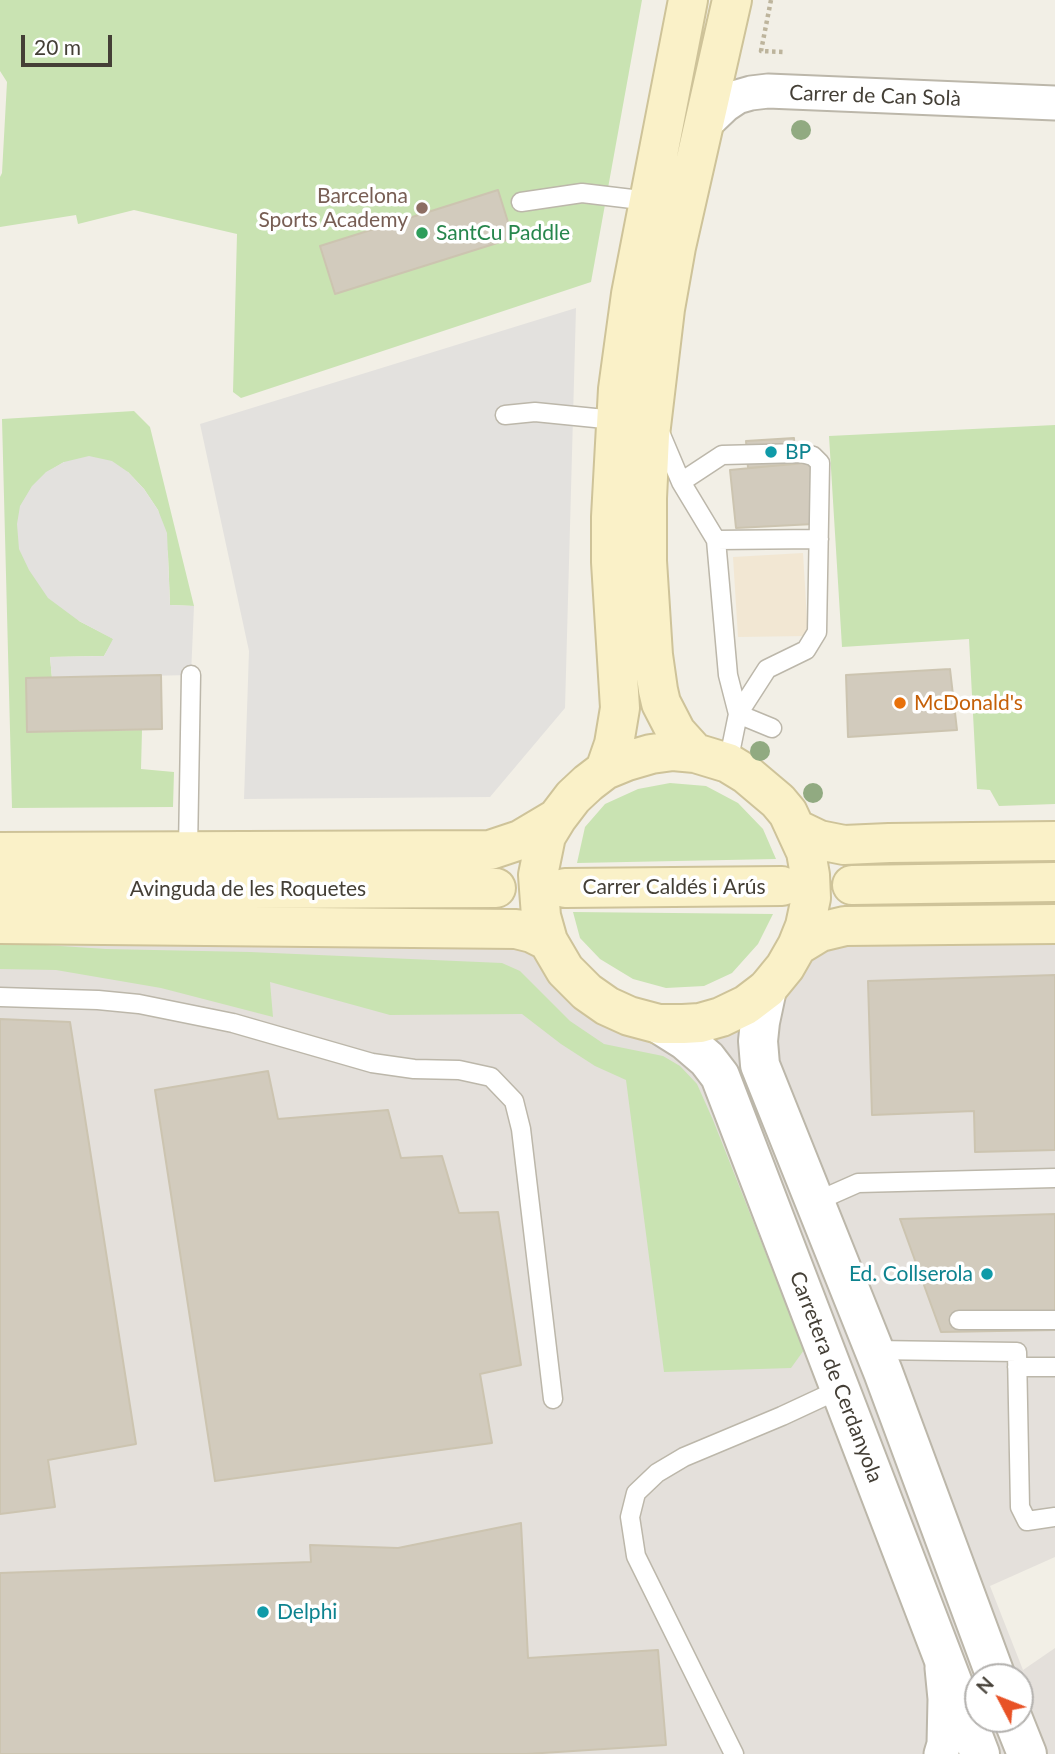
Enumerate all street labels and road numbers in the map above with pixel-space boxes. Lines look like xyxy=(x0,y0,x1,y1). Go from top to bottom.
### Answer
street label: Carrer de Can Solà xyxy=(789,80,961,112)
street label: Carrer Caldés i Arús xyxy=(582,874,766,900)
street label: Avinguda de les Roquetes xyxy=(130,876,366,902)
street label: Carretera de Cerdanyola xyxy=(784,1268,888,1486)

